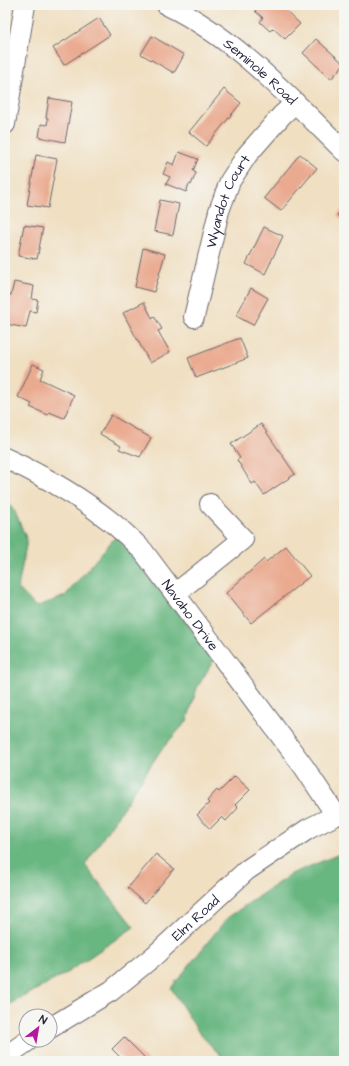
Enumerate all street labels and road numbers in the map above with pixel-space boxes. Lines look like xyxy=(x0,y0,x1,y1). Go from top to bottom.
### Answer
street label: Seminole Road xyxy=(219,34,301,110)
street label: Wyandot Court xyxy=(202,151,256,250)
street label: Navaho Drive xyxy=(157,576,223,656)
street label: Elm Road xyxy=(167,891,224,946)

